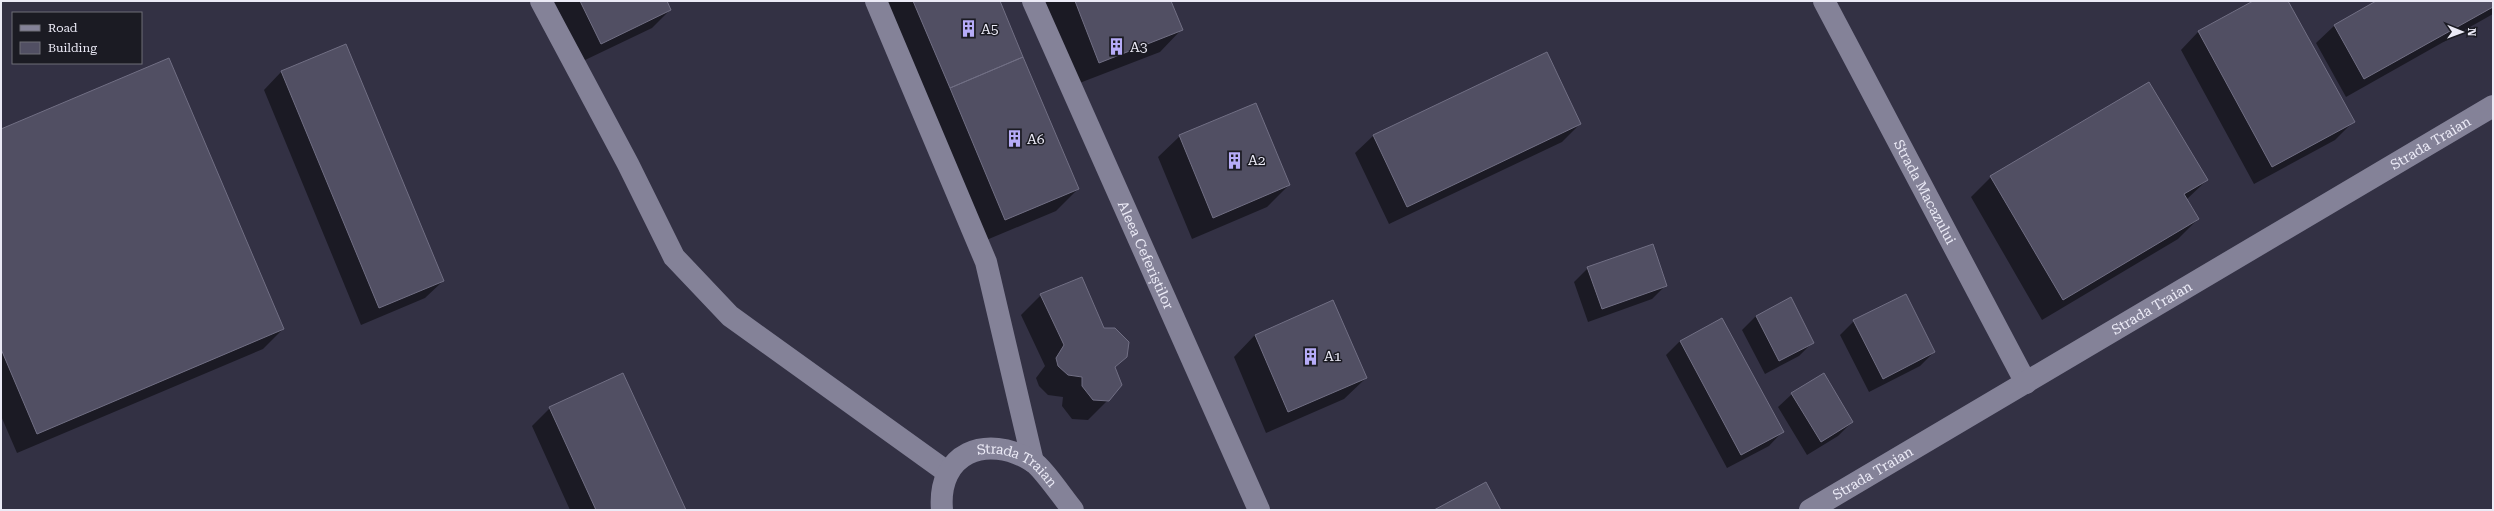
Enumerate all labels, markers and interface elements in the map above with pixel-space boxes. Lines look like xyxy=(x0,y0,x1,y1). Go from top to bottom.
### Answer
legend xyxy=(12,12,142,64)
north arrow xyxy=(2442,12,2482,52)
building icon: A5 xyxy=(958,19,978,39)
text: Road xyxy=(48,21,78,35)
place label: A5 xyxy=(981,21,999,37)
text: N xyxy=(2465,28,2478,37)
building icon: A3 xyxy=(1107,37,1127,57)
place label: A3 xyxy=(1130,39,1148,55)
text: Building xyxy=(48,41,97,55)
street label: Strada Traian xyxy=(2387,113,2474,173)
building icon: A6 xyxy=(1004,129,1024,149)
place label: A6 xyxy=(1027,131,1045,147)
street label: Strada Macazului xyxy=(1891,137,1959,247)
building icon: A2 xyxy=(1225,150,1245,170)
place label: A2 xyxy=(1248,152,1266,168)
street label: Aleea Ceferiștilor xyxy=(1115,198,1177,312)
street label: Strada Traian xyxy=(2109,278,2195,338)
building icon: A1 xyxy=(1301,346,1321,366)
place label: A1 xyxy=(1324,348,1342,364)
street label: Strada Traian xyxy=(975,440,1060,490)
street label: Strada Traian xyxy=(1830,443,1916,503)

